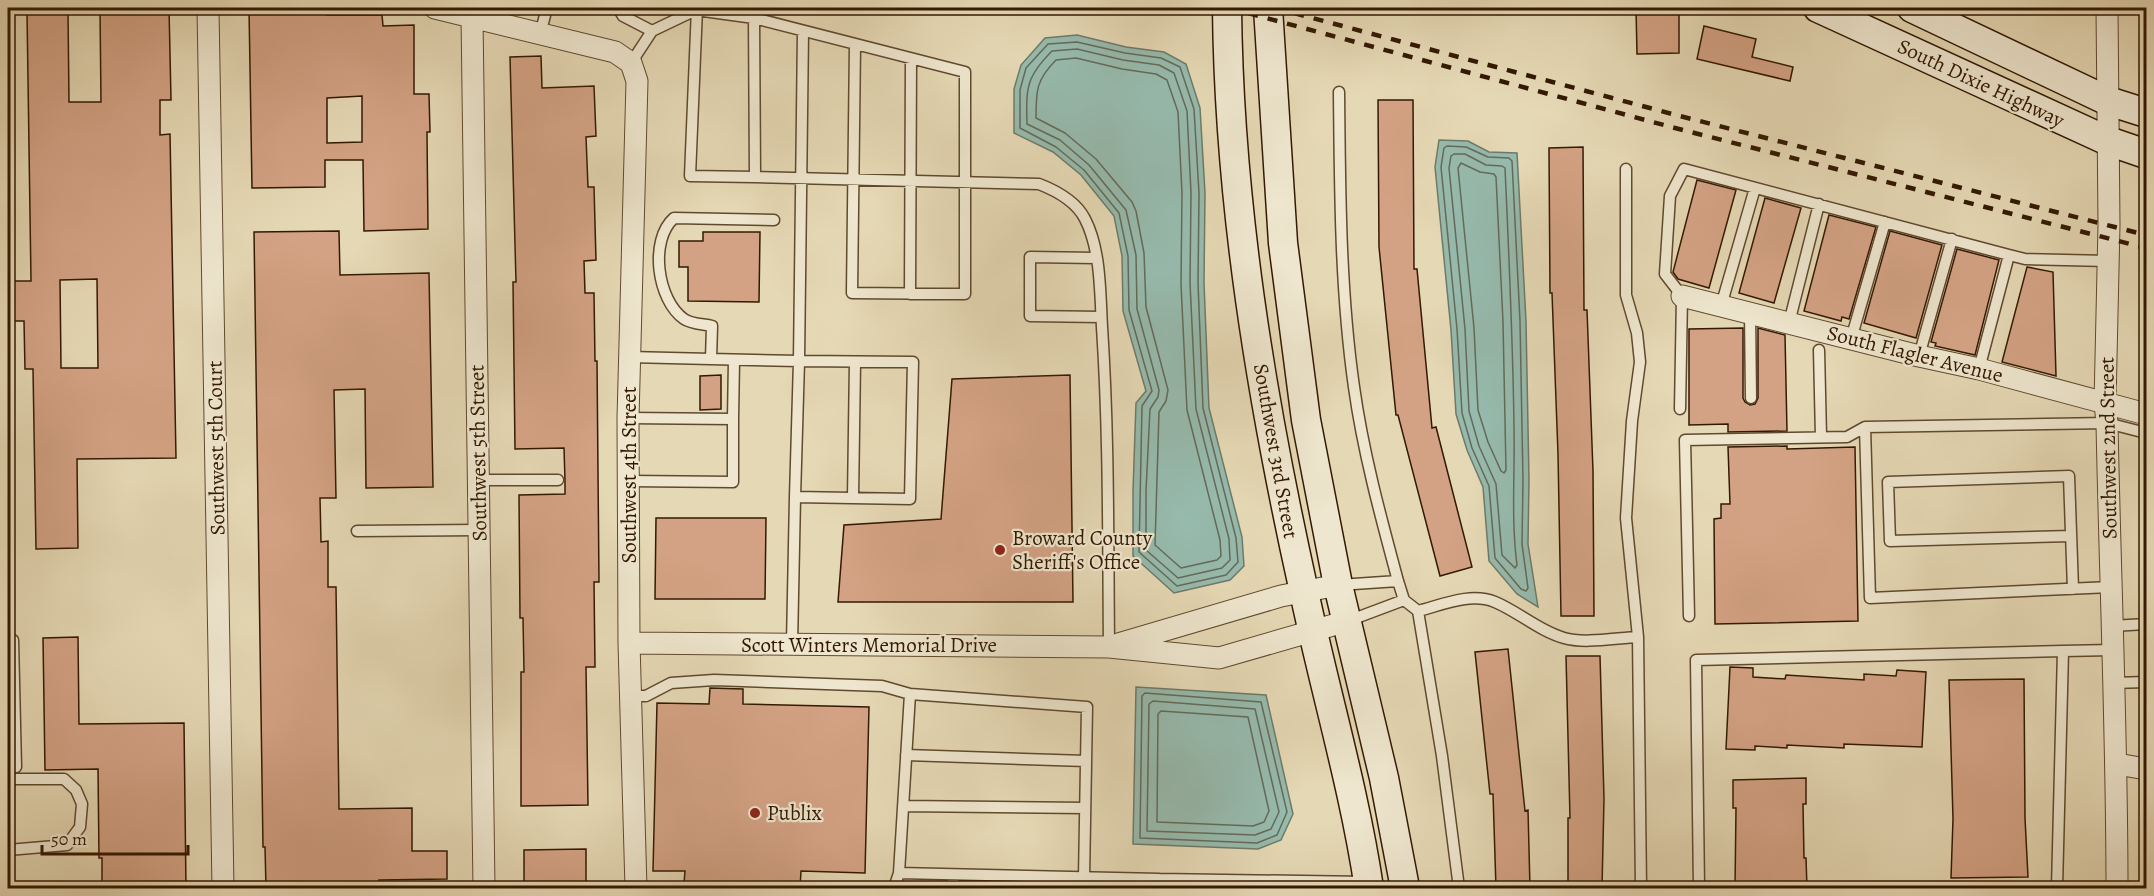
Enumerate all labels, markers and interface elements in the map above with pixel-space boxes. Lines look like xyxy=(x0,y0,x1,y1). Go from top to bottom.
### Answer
street label: South Dixie Highway xyxy=(1893,32,2070,134)
street label: South Flagler Avenue xyxy=(1824,319,2006,389)
street label: Southwest 2nd Street xyxy=(2092,357,2124,539)
street label: Southwest 5th Court xyxy=(200,360,232,535)
street label: Southwest 3rd Street xyxy=(1247,361,1305,541)
street label: Southwest 5th Street xyxy=(462,364,494,542)
street label: Southwest 4th Street xyxy=(615,386,643,564)
place label: Broward County Sheriff's Office xyxy=(1012,524,1153,576)
marker: Broward County Sheriff's Office xyxy=(993,543,1007,557)
street label: Scott Winters Memorial Drive xyxy=(741,631,997,659)
place label: Publix xyxy=(767,799,822,827)
marker: Publix xyxy=(748,806,762,820)
scale bar xyxy=(42,818,188,856)
text: 50 m xyxy=(51,827,87,851)

